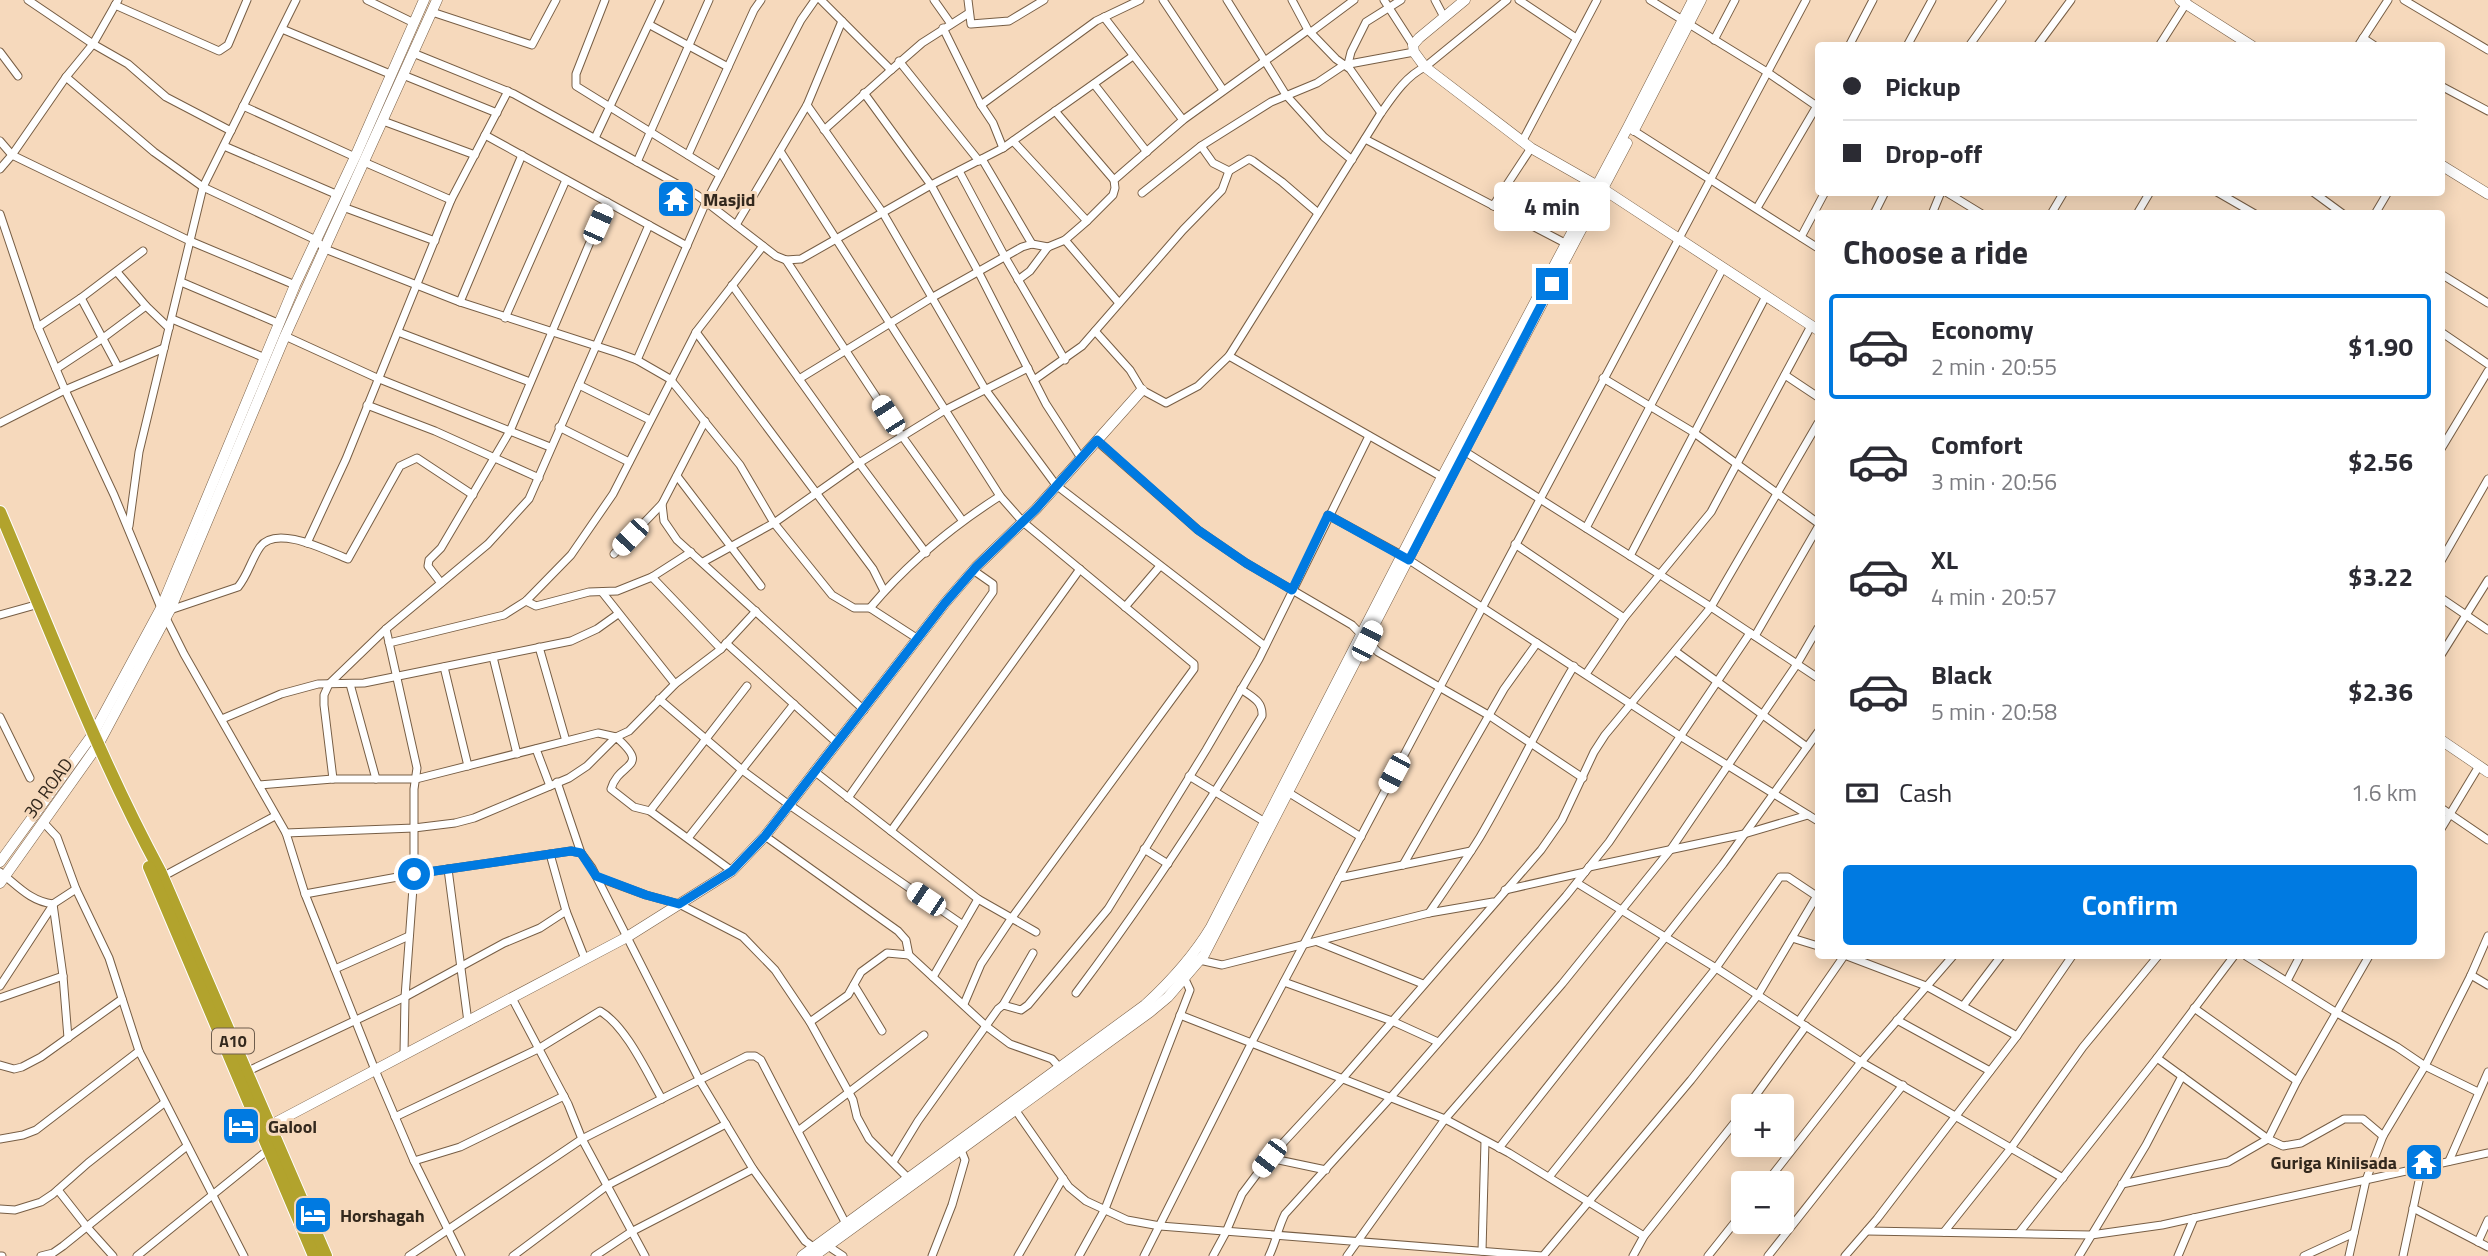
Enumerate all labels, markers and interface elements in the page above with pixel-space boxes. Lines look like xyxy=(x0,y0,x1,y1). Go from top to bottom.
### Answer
text: Pickup xyxy=(1885,67,1961,106)
text: Drop-off xyxy=(1885,134,1982,173)
temple icon: Masjid xyxy=(655,178,697,220)
callout: 4 min xyxy=(1494,182,1610,232)
place label: Masjid xyxy=(703,186,755,213)
text: 4 min xyxy=(1524,189,1580,224)
car xyxy=(580,201,617,247)
text: Choose a ride xyxy=(1843,228,2028,276)
route end xyxy=(1536,268,1568,300)
text: Economy xyxy=(1931,310,2033,349)
icon: car xyxy=(1847,315,1910,378)
text: $1.90 xyxy=(2348,327,2413,366)
text: 2 min · 20:55 xyxy=(1931,349,2057,384)
car xyxy=(868,392,909,438)
text: Comfort xyxy=(1931,425,2023,464)
icon: car xyxy=(1847,430,1910,493)
text: $2.56 xyxy=(2348,442,2413,481)
text: 3 min · 20:56 xyxy=(1931,464,2057,499)
car xyxy=(608,514,653,560)
text: XL xyxy=(1931,540,1958,579)
icon: car xyxy=(1847,545,1910,608)
text: $3.22 xyxy=(2348,557,2413,596)
text: 4 min · 20:57 xyxy=(1931,579,2057,614)
car xyxy=(1349,618,1386,664)
text: Black xyxy=(1931,655,1992,694)
icon: car xyxy=(1847,660,1910,723)
text: $2.36 xyxy=(2348,672,2413,711)
text: 5 min · 20:58 xyxy=(1931,694,2057,729)
car xyxy=(1375,750,1414,796)
street label: 30 ROAD xyxy=(17,752,79,824)
text: Cash xyxy=(1899,773,1952,812)
icon: cash xyxy=(1843,774,1881,812)
text: 1.6 km xyxy=(2351,775,2417,810)
route start xyxy=(398,858,430,890)
button: Confirm xyxy=(1843,865,2417,945)
car xyxy=(903,879,950,919)
road number: A10 xyxy=(212,1028,254,1054)
map controls xyxy=(1731,1094,1794,1234)
button: + xyxy=(1731,1094,1794,1157)
hotel icon: Galool xyxy=(220,1105,262,1147)
place label: Galool xyxy=(268,1113,317,1140)
car xyxy=(1248,1135,1291,1181)
temple icon: Guriga Kiniisada xyxy=(2403,1141,2445,1183)
place label: Guriga Kiniisada xyxy=(2271,1149,2397,1176)
button: − xyxy=(1731,1171,1794,1234)
hotel icon: Horshagah xyxy=(292,1194,334,1236)
place label: Horshagah xyxy=(340,1202,425,1229)

